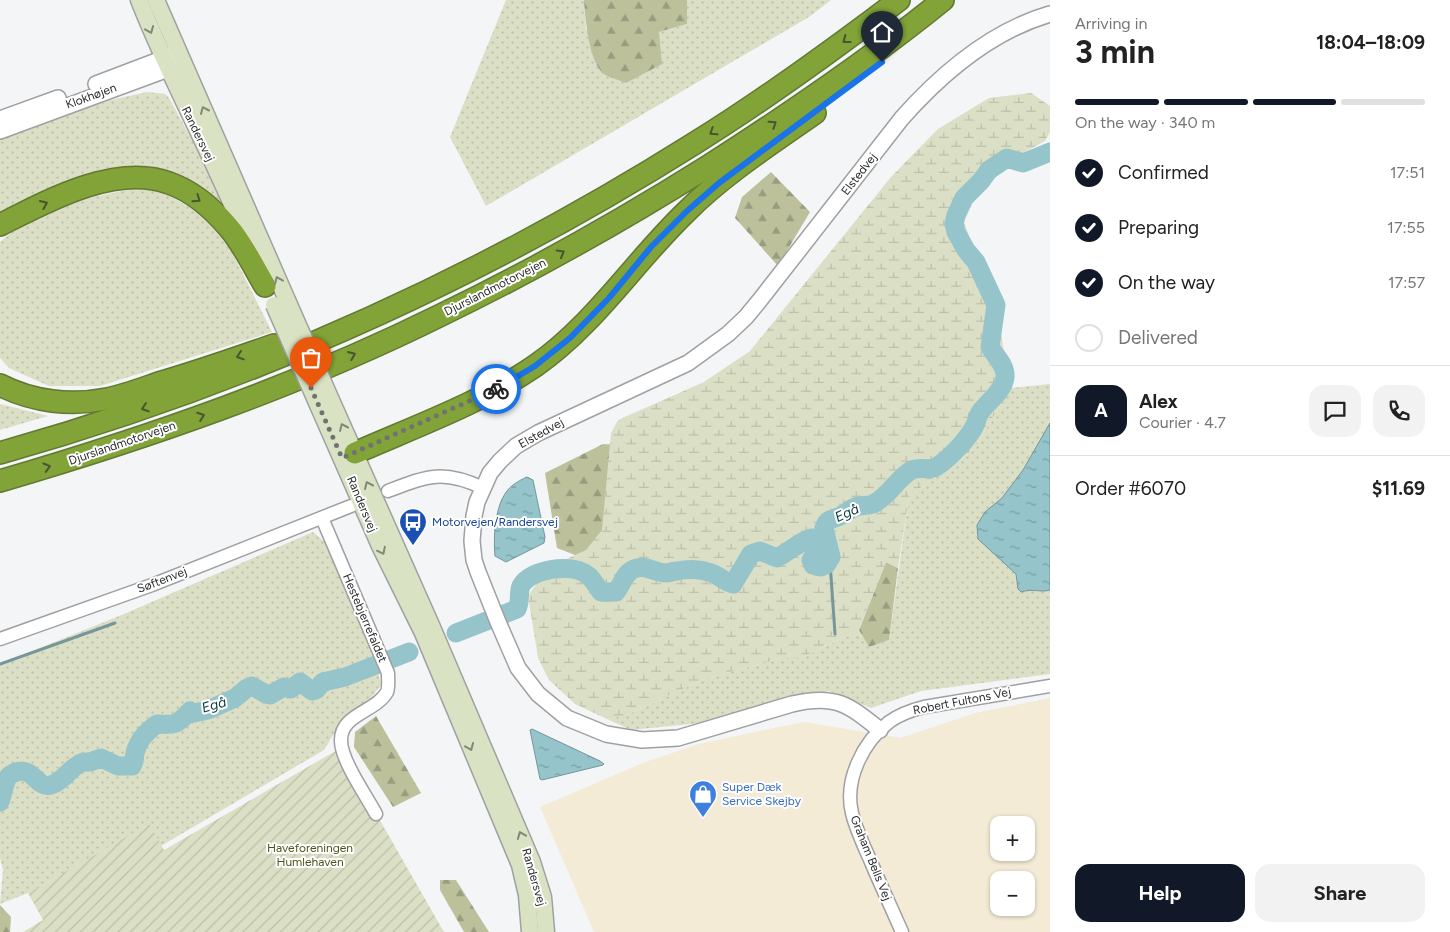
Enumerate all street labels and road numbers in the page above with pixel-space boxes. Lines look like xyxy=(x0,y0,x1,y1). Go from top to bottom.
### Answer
street label: Klokhøjen xyxy=(64,80,119,112)
street label: Randersvej xyxy=(179,104,217,164)
street label: Elstedvej xyxy=(838,150,880,198)
street label: Djurslandmotorvejen xyxy=(442,255,548,319)
street label: Elstedvej xyxy=(516,415,566,451)
street label: Djurslandmotorvejen xyxy=(67,418,178,468)
street label: Randersvej xyxy=(344,474,380,534)
street label: Søftenvej xyxy=(135,564,189,596)
street label: Hestebjerrefaldet xyxy=(340,572,390,665)
street label: Robert Fultons Vej xyxy=(912,685,1012,717)
street label: Graham Bells Vej xyxy=(848,813,894,903)
street label: Randersvej xyxy=(519,846,549,908)

